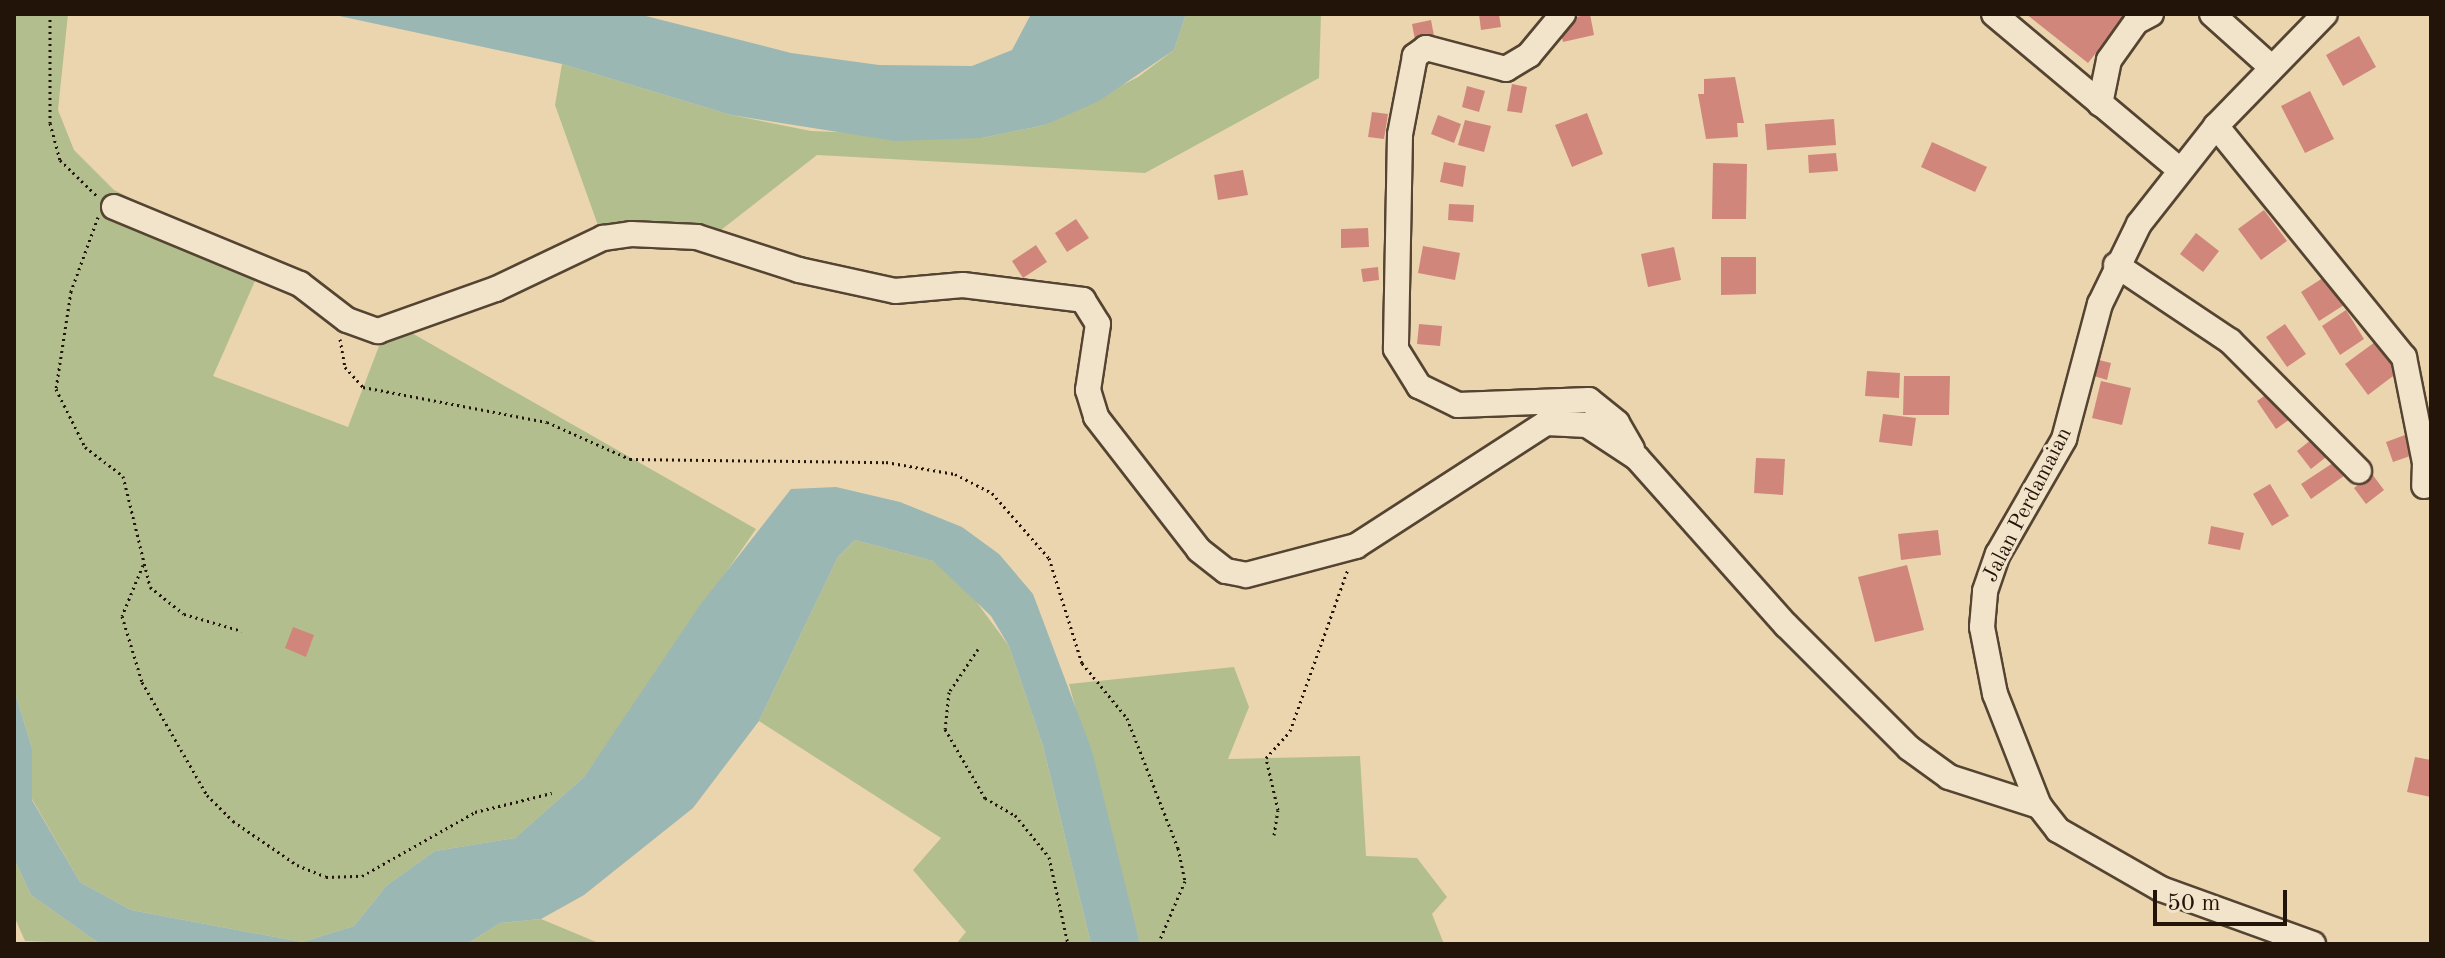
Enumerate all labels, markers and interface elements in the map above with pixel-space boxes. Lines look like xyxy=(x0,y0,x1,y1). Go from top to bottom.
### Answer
street label: Jalan Perdamaian xyxy=(1978,423,2078,587)
scale bar xyxy=(2157,874,2291,924)
text: 50 m xyxy=(2167,892,2221,916)

